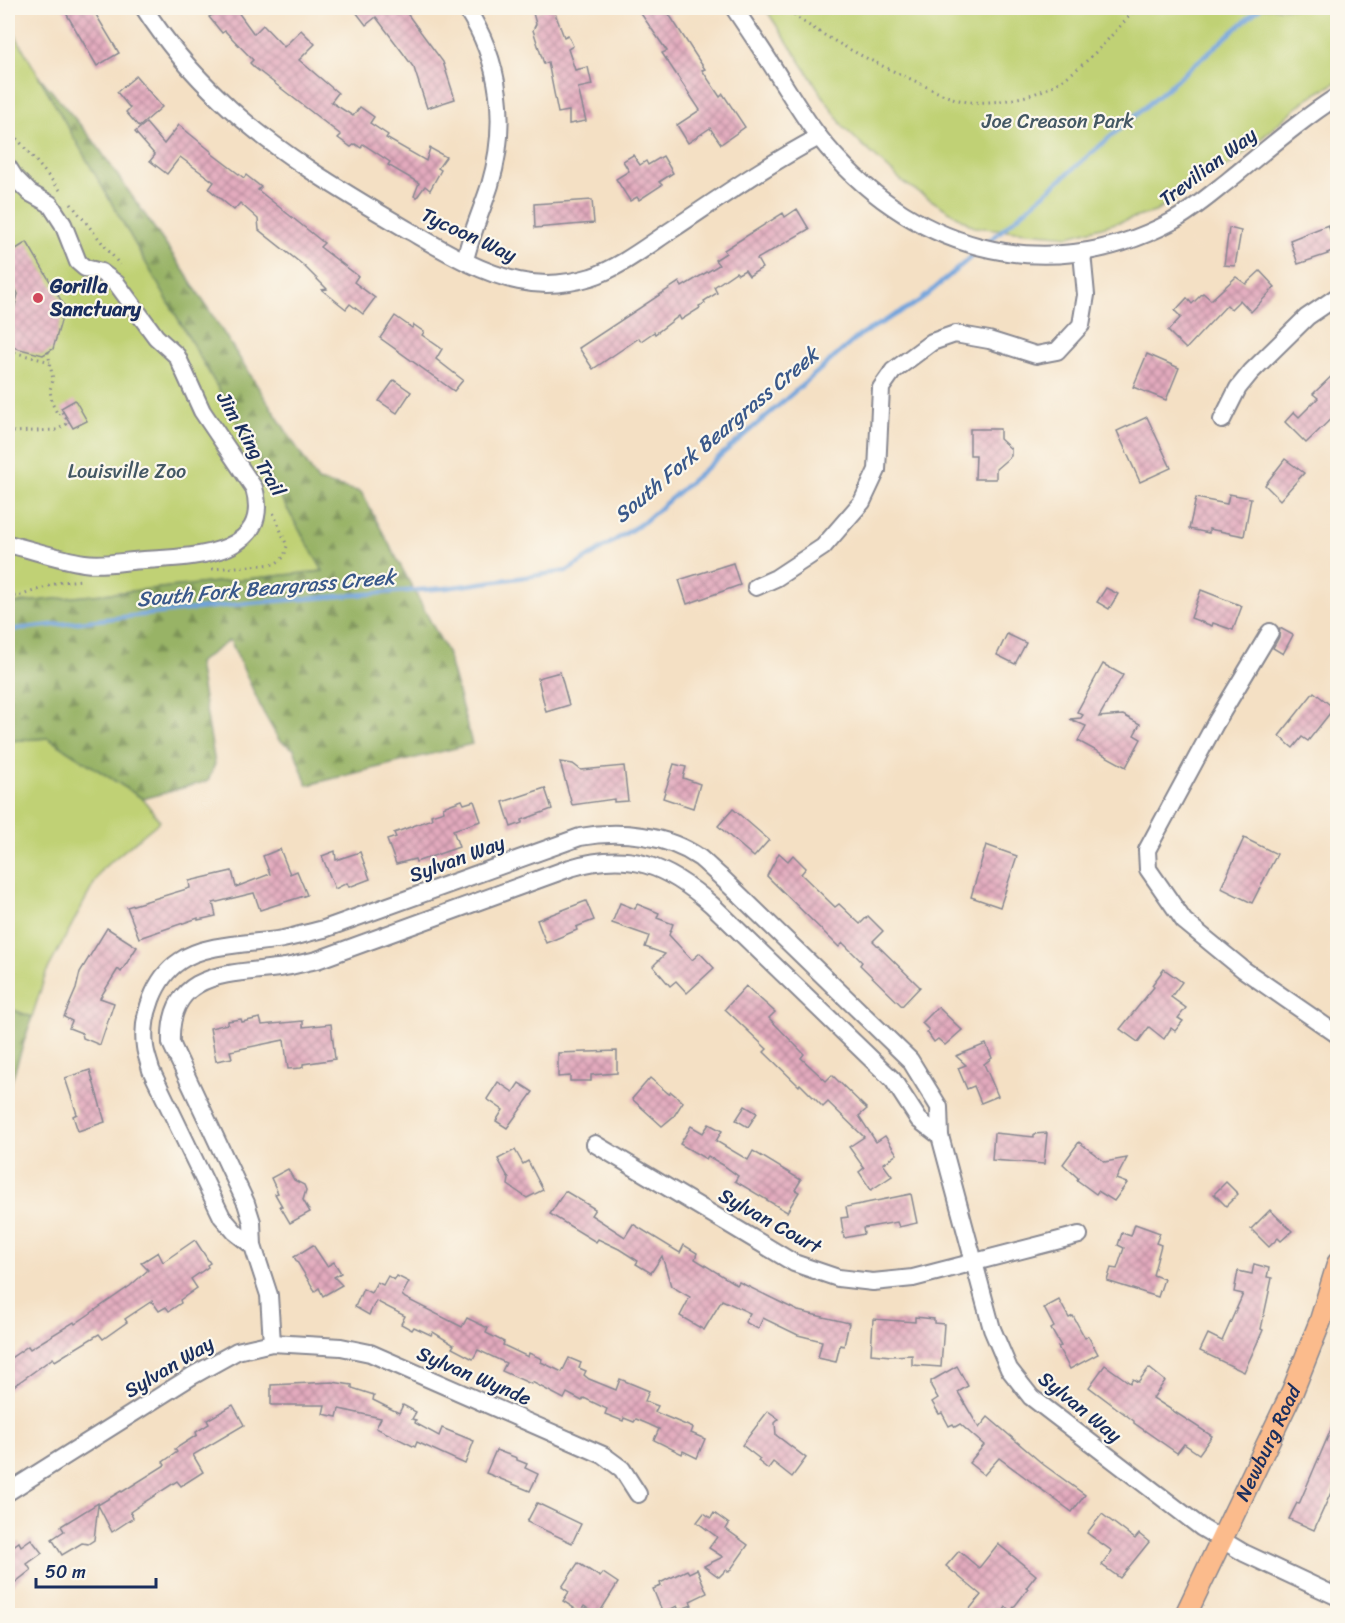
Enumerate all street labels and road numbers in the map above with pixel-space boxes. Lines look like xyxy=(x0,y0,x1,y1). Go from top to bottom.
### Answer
street label: Trevilian Way xyxy=(1151,118,1265,216)
street label: Tycoon Way xyxy=(415,198,523,273)
street label: Jim King Trail xyxy=(206,384,296,504)
street label: Sylvan Way xyxy=(404,825,510,893)
street label: Sylvan Court xyxy=(712,1178,829,1264)
street label: Sylvan Way xyxy=(117,1326,221,1408)
street label: Sylvan Wynde xyxy=(411,1336,537,1416)
street label: Sylvan Way xyxy=(1030,1362,1130,1452)
street label: Newburg Road xyxy=(1225,1377,1311,1507)

